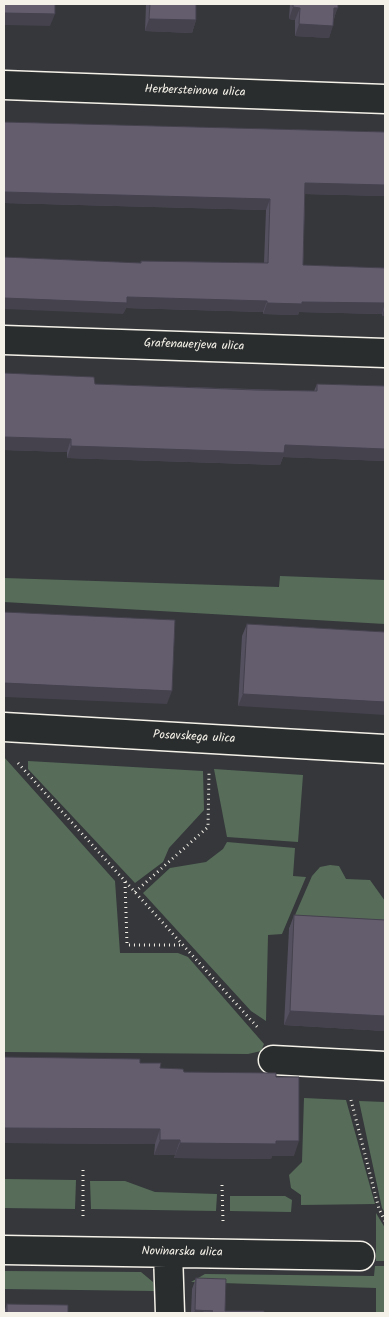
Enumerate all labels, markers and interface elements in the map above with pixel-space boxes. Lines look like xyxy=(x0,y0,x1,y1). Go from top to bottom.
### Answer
street label: Herbersteinova ulica xyxy=(144,83,246,101)
street label: Grafenauerjeva ulica xyxy=(144,337,244,355)
street label: Posavskega ulica xyxy=(152,729,236,747)
street label: Novinarska ulica xyxy=(141,1245,223,1261)

